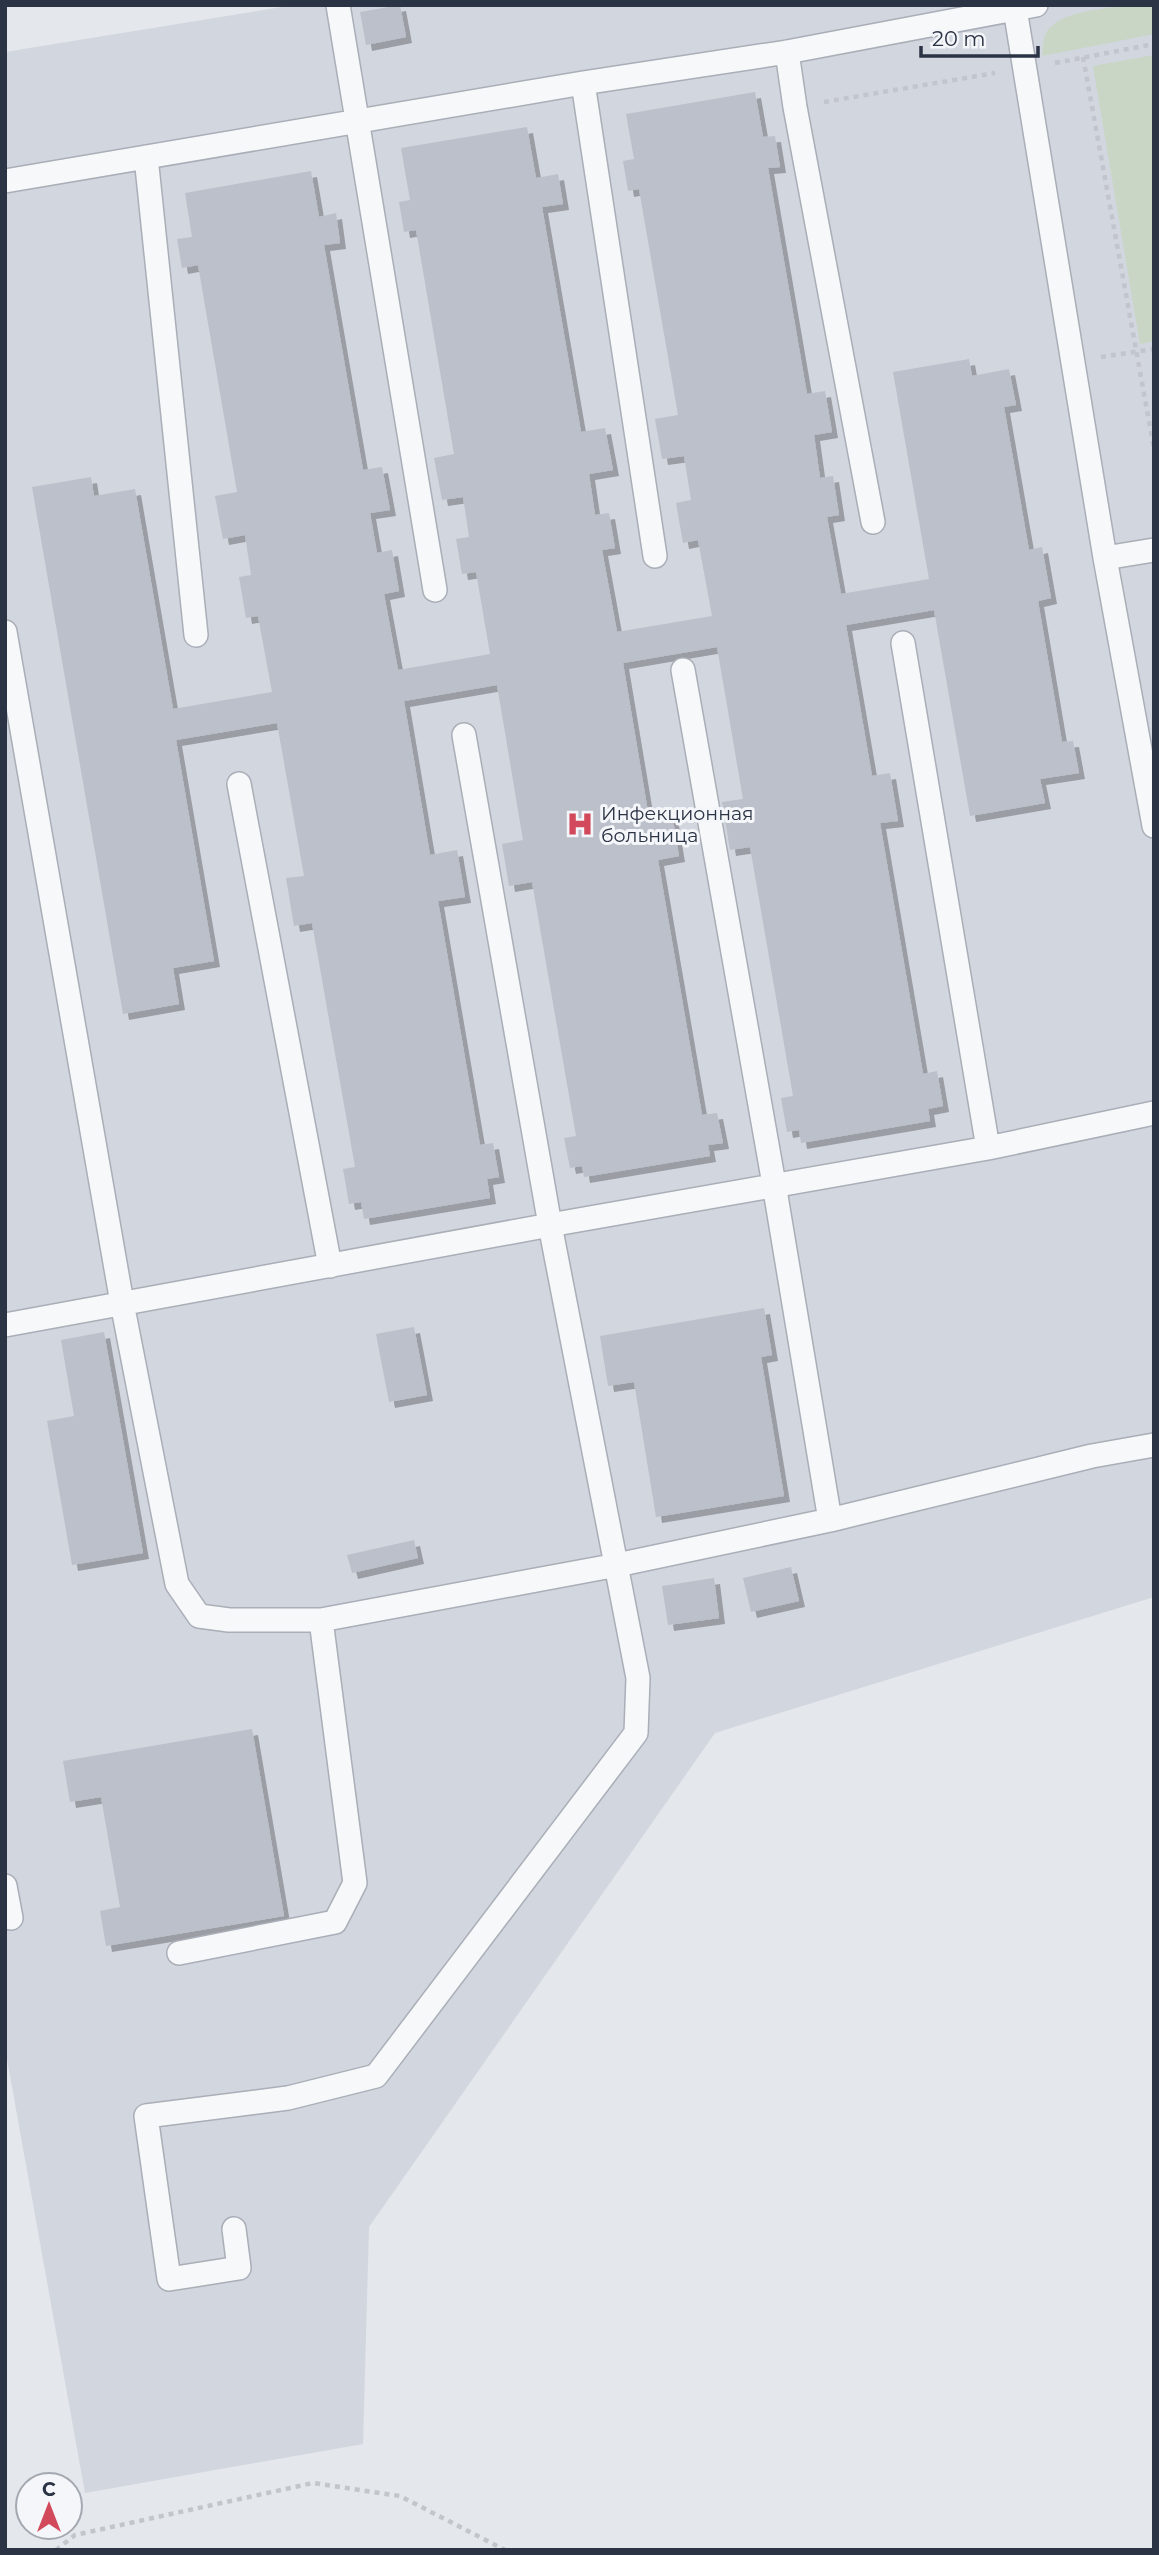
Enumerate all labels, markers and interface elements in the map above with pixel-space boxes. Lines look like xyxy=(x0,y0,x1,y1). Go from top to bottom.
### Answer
scale bar xyxy=(921,14,1038,58)
text: 20 m xyxy=(932,26,986,51)
place label: Инфекционная больница xyxy=(601,802,754,847)
hospital icon: Инфекционная больница xyxy=(565,809,595,839)
north arrow xyxy=(14,2471,84,2541)
text: С xyxy=(42,2478,56,2501)

